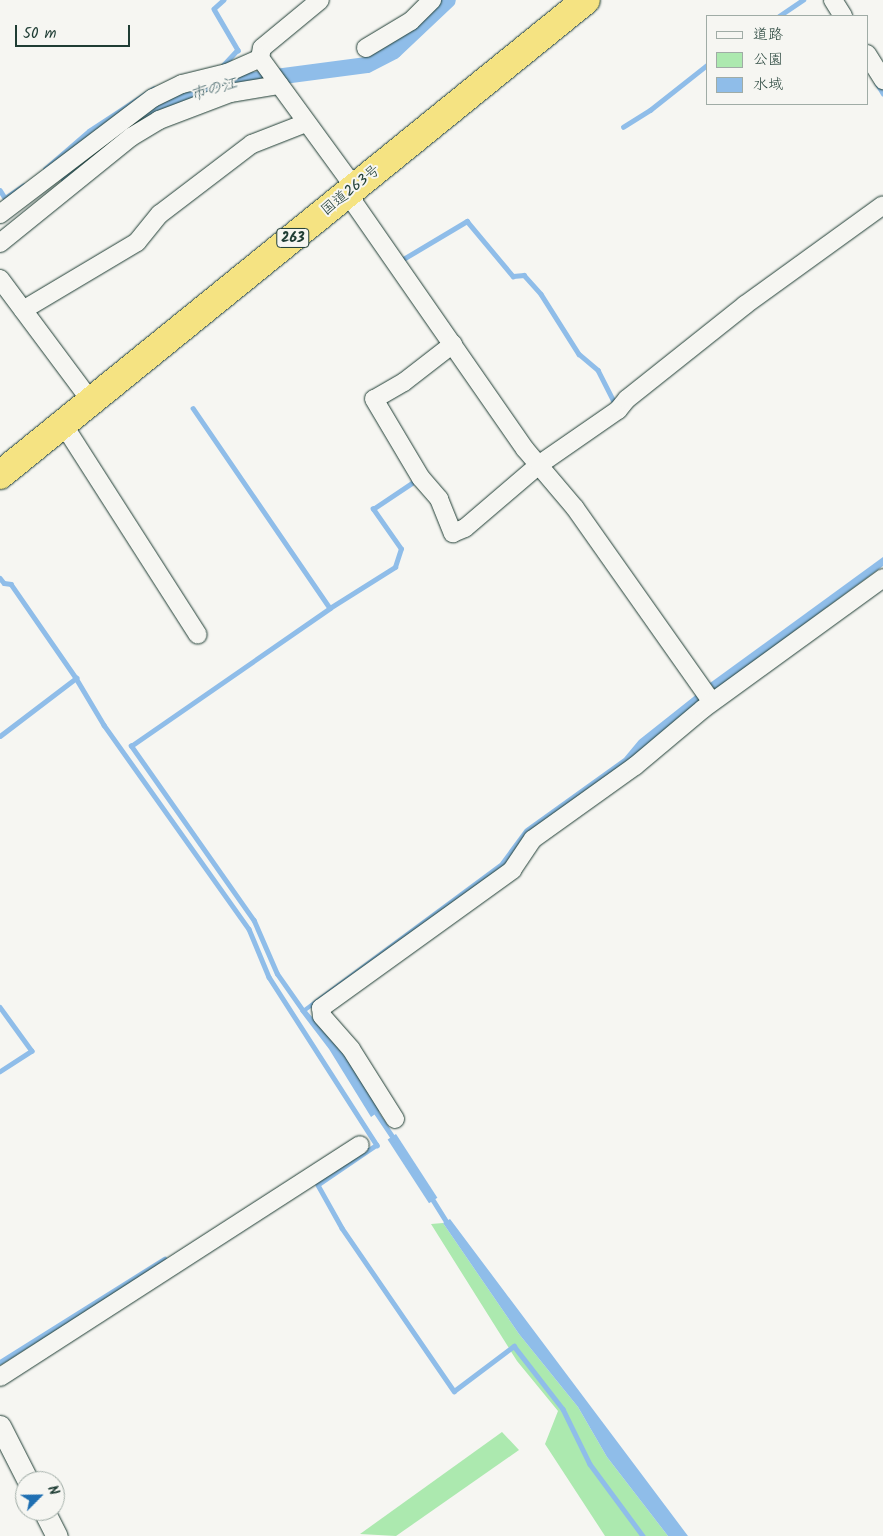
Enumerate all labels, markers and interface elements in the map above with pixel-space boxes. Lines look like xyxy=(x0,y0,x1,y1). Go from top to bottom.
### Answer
scale bar xyxy=(18,15,132,47)
legend xyxy=(706,15,868,105)
text: 50 m xyxy=(23,22,57,46)
text: 道路 xyxy=(753,23,783,47)
text: 公園 xyxy=(753,48,783,72)
text: 水域 xyxy=(753,73,783,97)
water label: 市の江 xyxy=(188,74,240,106)
street label: 国道263号 xyxy=(318,162,384,220)
road number: 263 xyxy=(276,227,310,250)
north arrow xyxy=(15,1471,65,1521)
text: N xyxy=(41,1482,65,1499)

